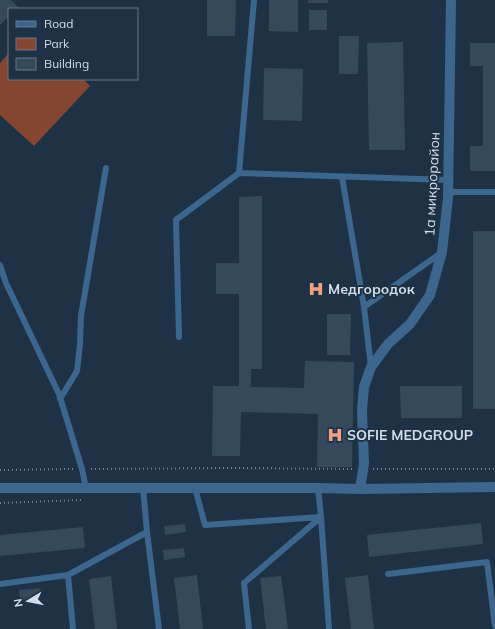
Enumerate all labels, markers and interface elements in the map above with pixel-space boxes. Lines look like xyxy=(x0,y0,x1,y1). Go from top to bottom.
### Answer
legend xyxy=(8,8,138,80)
text: Road xyxy=(44,16,73,31)
text: Park xyxy=(44,36,70,51)
text: Building xyxy=(44,56,89,71)
street label: 1а микрорайон xyxy=(420,131,444,237)
hospital icon: Медгородок xyxy=(307,280,325,298)
place label: Медгородок xyxy=(328,280,416,298)
hospital icon: SOFIE MEDGROUP xyxy=(326,426,344,444)
place label: SOFIE MEDGROUP xyxy=(347,426,473,444)
north arrow xyxy=(8,581,48,621)
text: N xyxy=(11,597,26,608)

